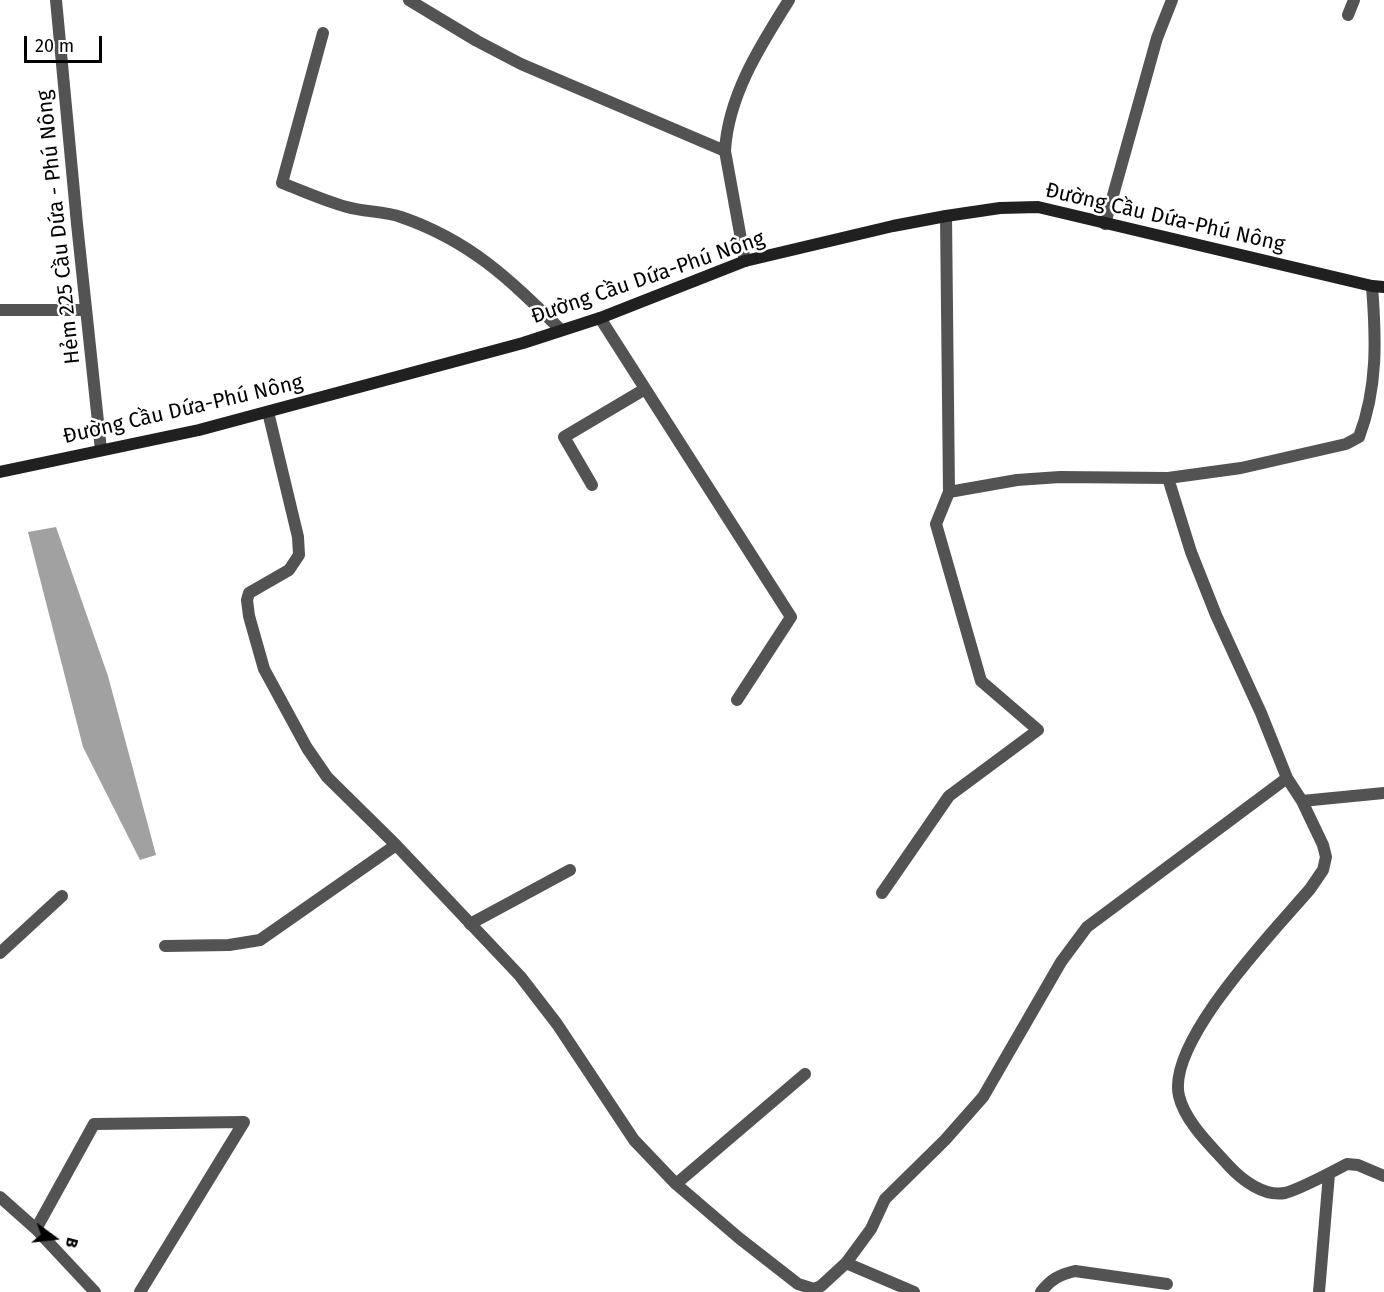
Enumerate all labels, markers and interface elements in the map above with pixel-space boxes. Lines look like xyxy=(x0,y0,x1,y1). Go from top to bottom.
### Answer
scale bar xyxy=(27,24,105,62)
text: 20 m xyxy=(35,35,74,57)
street label: Hẻm 225 Cầu Dứa - Phú Nông xyxy=(32,89,86,365)
street label: Đường Cầu Dứa-Phú Nông xyxy=(1043,178,1287,258)
street label: Đường Cầu Dứa-Phú Nông xyxy=(528,226,768,330)
street label: Đường Cầu Dứa-Phú Nông xyxy=(61,370,305,450)
north arrow xyxy=(24,1208,84,1268)
text: B xyxy=(61,1236,82,1250)

